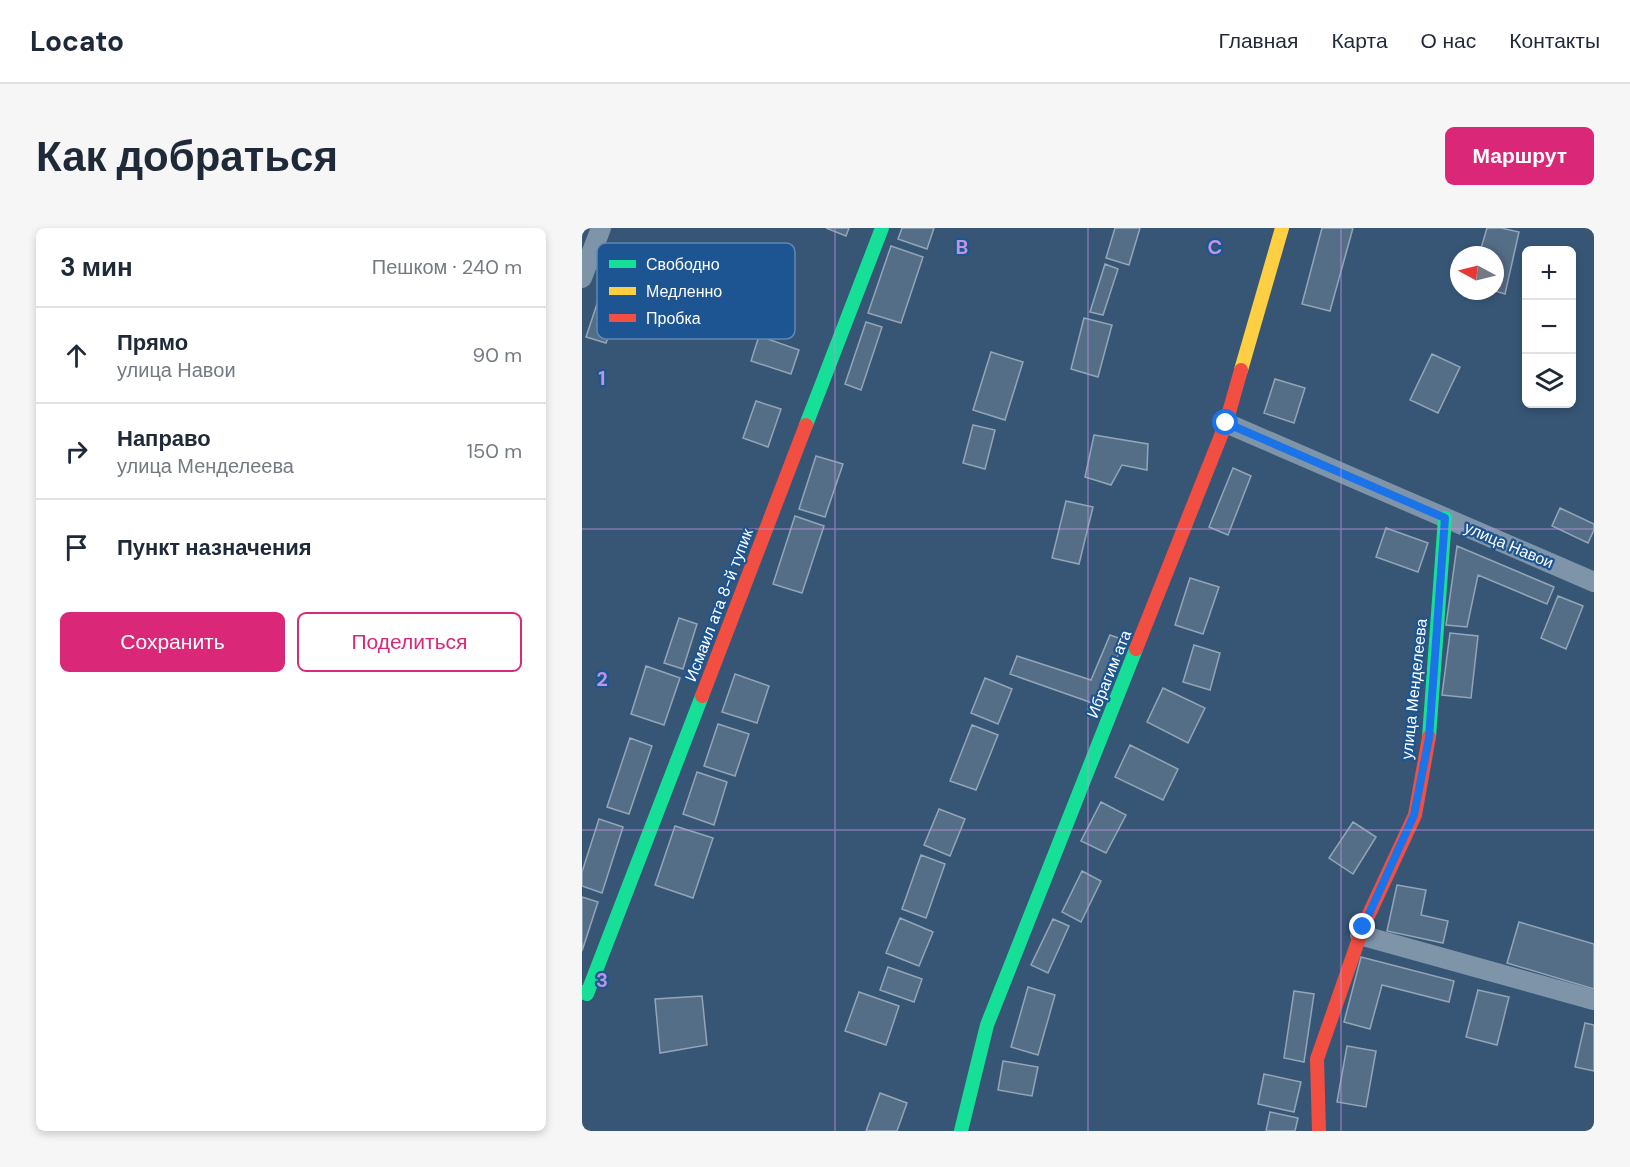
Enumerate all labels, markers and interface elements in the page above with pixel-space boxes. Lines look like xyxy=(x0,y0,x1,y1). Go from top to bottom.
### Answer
text: Locato xyxy=(30,23,124,60)
text: Главная xyxy=(1218,27,1298,55)
text: Карта xyxy=(1331,27,1388,55)
text: О нас xyxy=(1421,27,1476,55)
text: Контакты xyxy=(1509,27,1600,55)
button: Маршрут xyxy=(1445,127,1594,185)
text: Как добраться xyxy=(36,129,338,184)
text: B xyxy=(956,234,968,260)
text: C xyxy=(1208,234,1222,260)
legend xyxy=(597,243,795,339)
north arrow xyxy=(1450,246,1504,300)
map controls xyxy=(1522,246,1576,408)
button: + xyxy=(1522,246,1576,300)
text: 3 мин xyxy=(60,250,133,284)
text: Пешком · 240 m xyxy=(372,254,522,280)
text: Свободно xyxy=(646,254,720,275)
text: Медленно xyxy=(646,281,722,302)
button: − xyxy=(1522,300,1576,354)
text: Пробка xyxy=(646,308,701,329)
text: Прямо xyxy=(117,328,188,357)
icon: ahead xyxy=(60,339,93,372)
text: 90 m xyxy=(473,342,522,368)
button: layers xyxy=(1522,354,1576,408)
text: улица Навои xyxy=(117,357,236,383)
text: 1 xyxy=(598,365,606,391)
route start xyxy=(1212,409,1238,435)
text: Направо xyxy=(117,424,211,453)
icon: right xyxy=(60,435,93,468)
text: 150 m xyxy=(467,438,522,464)
text: улица Менделеева xyxy=(117,453,294,479)
street label: улица Навои xyxy=(1461,517,1557,573)
street label: Исмаил ата 8-й тупик xyxy=(680,524,758,685)
icon: arrive xyxy=(60,531,93,564)
text: Пункт назначения xyxy=(117,533,312,562)
button: Сохранить xyxy=(60,612,285,672)
button: Поделиться xyxy=(297,612,522,672)
street label: улица Менделеева xyxy=(1396,617,1432,760)
street label: Ибрагим ата xyxy=(1082,627,1136,721)
text: 2 xyxy=(596,666,608,692)
route end xyxy=(1349,913,1375,939)
text: 3 xyxy=(596,967,608,993)

